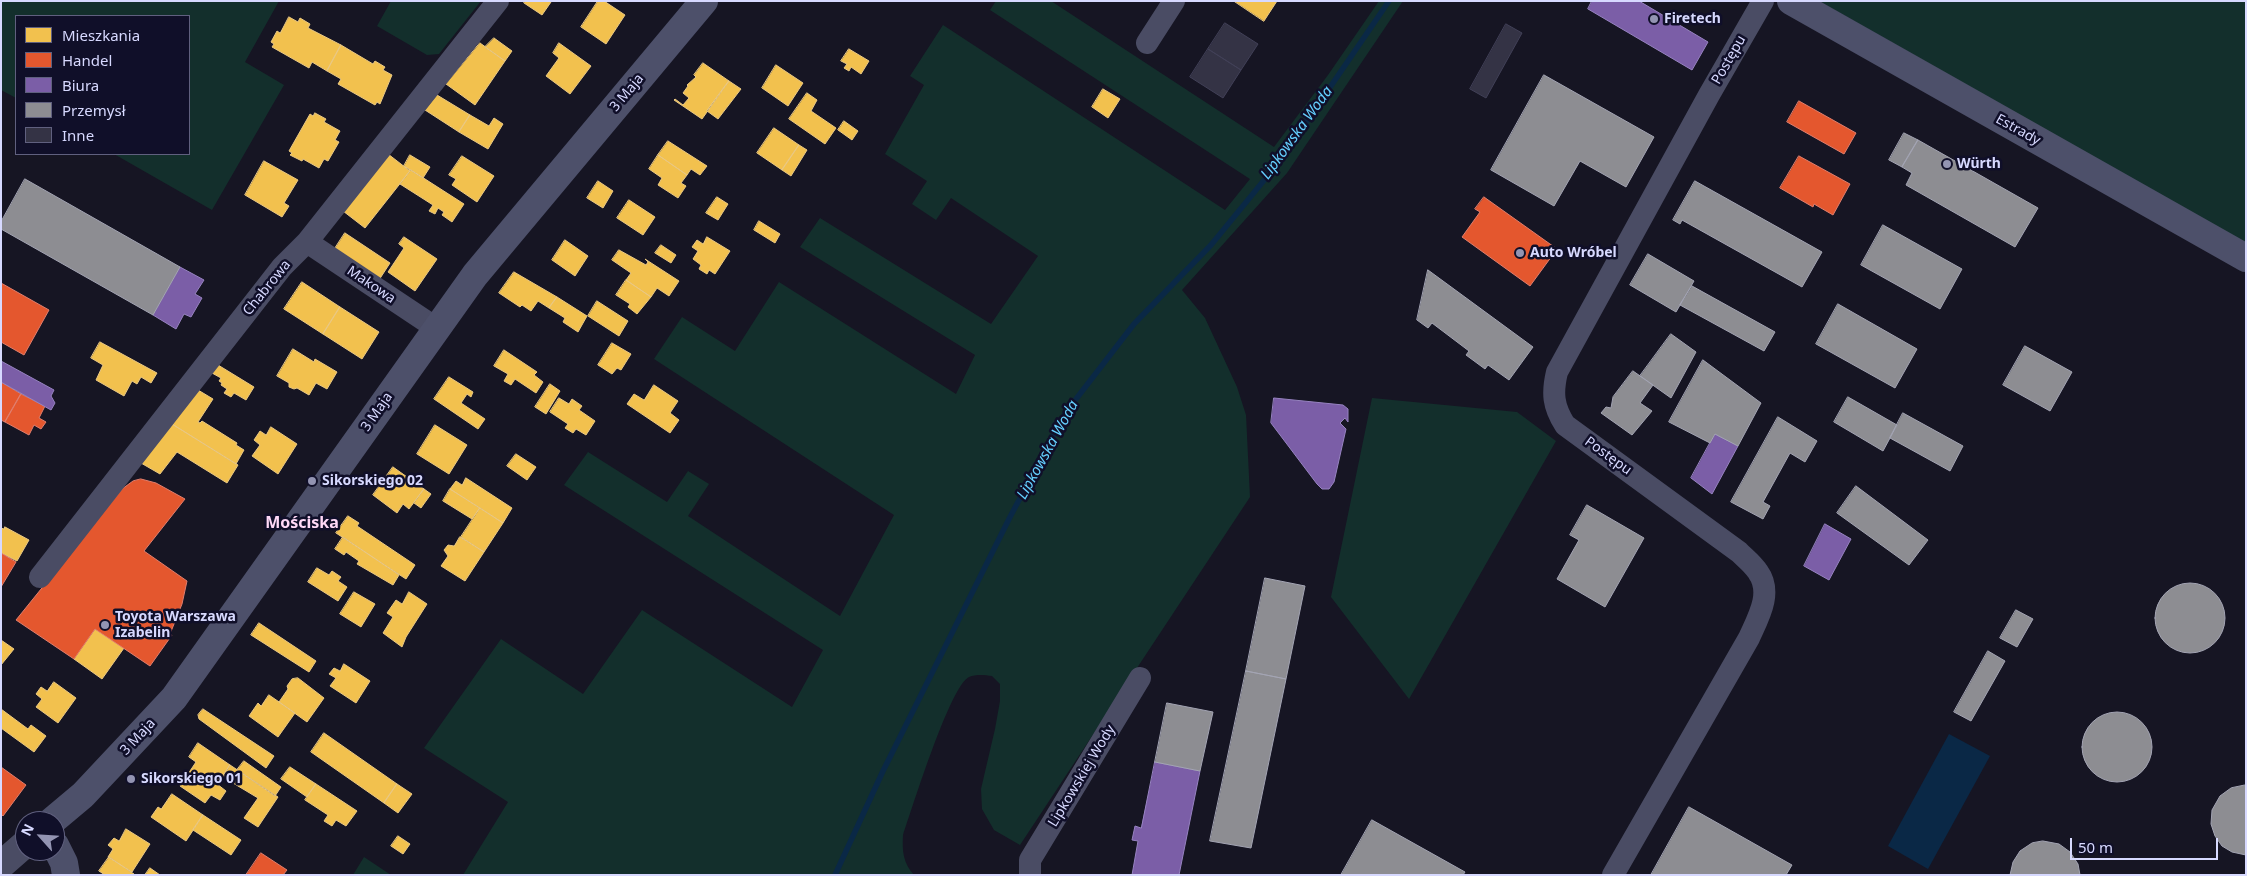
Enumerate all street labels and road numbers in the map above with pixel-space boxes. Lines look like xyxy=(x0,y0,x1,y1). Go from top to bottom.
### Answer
street label: Postępu xyxy=(1708,32,1750,88)
street label: 3 Maja xyxy=(607,71,647,115)
street label: Estrady xyxy=(1993,111,2043,149)
street label: Chabrowa xyxy=(240,257,294,319)
street label: Makowa xyxy=(343,263,399,307)
street label: 3 Maja xyxy=(358,389,396,435)
street label: Postępu xyxy=(1581,433,1635,479)
street label: 3 Maja xyxy=(117,715,159,759)
street label: Lipkowskiej Wody xyxy=(1045,722,1119,830)

